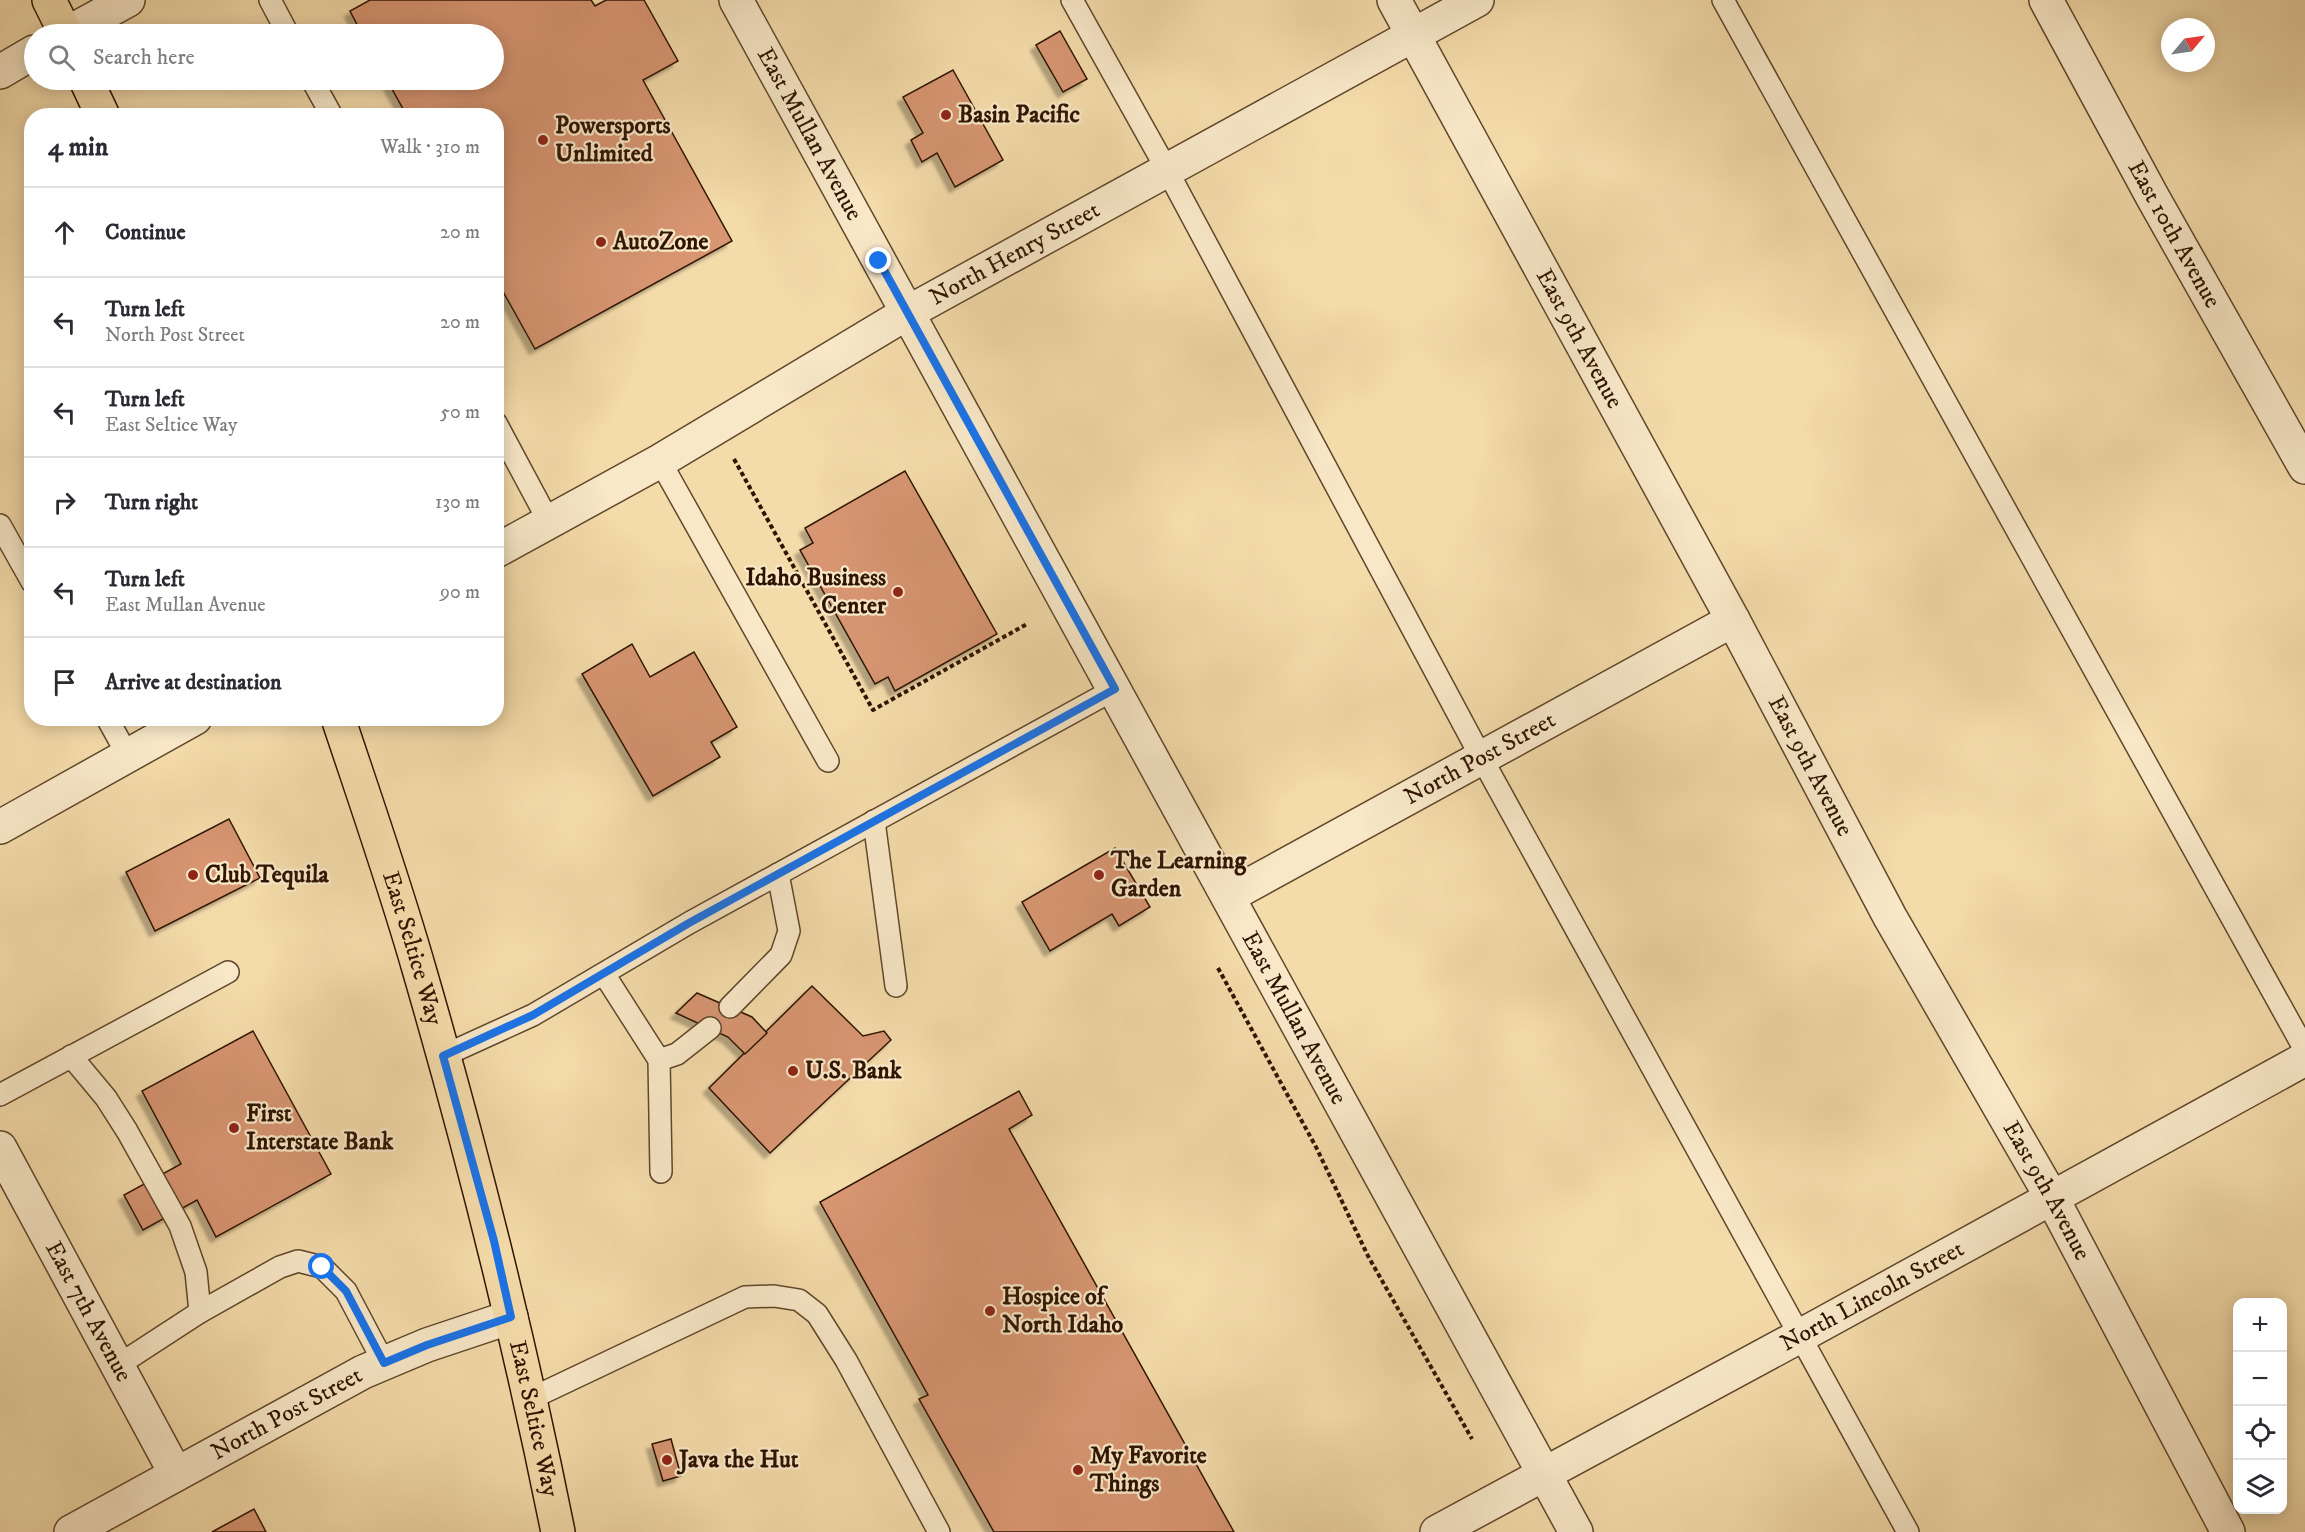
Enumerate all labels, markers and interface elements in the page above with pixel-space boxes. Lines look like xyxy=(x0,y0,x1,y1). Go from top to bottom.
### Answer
north arrow xyxy=(2161,18,2215,72)
search box xyxy=(24,24,504,90)
icon: search xyxy=(45,41,78,74)
street label: East Mullan Avenue xyxy=(750,42,869,226)
text: Search here xyxy=(93,44,195,71)
place label: Basin Pacific xyxy=(958,100,1080,130)
marker: Basin Pacific xyxy=(939,108,953,122)
place label: Powersports Unlimited xyxy=(555,111,671,169)
text: 4 min xyxy=(48,131,108,164)
marker: Powersports Unlimited xyxy=(536,133,550,147)
text: Walk · 310 m xyxy=(380,135,480,160)
street label: East 10th Avenue xyxy=(2121,155,2227,313)
street label: North Henry Street xyxy=(924,195,1105,313)
icon: ahead xyxy=(48,216,81,249)
text: Continue xyxy=(105,219,186,246)
text: 20 m xyxy=(440,220,480,245)
place label: AutoZone xyxy=(612,227,709,257)
marker: AutoZone xyxy=(594,235,608,249)
route end xyxy=(865,247,891,273)
street label: East 9th Avenue xyxy=(1529,264,1629,414)
text: Turn left xyxy=(105,296,185,323)
icon: left xyxy=(48,306,81,339)
text: 20 m xyxy=(440,310,480,335)
text: North Post Street xyxy=(105,323,245,348)
text: Turn left xyxy=(105,386,185,413)
icon: left xyxy=(48,396,81,429)
text: 50 m xyxy=(440,400,480,425)
text: East Seltice Way xyxy=(105,413,237,438)
icon: right xyxy=(48,486,81,519)
text: Turn right xyxy=(105,489,198,516)
text: 130 m xyxy=(435,490,480,515)
place label: Idaho Business Center xyxy=(745,563,887,621)
text: Turn left xyxy=(105,566,185,593)
icon: left xyxy=(48,576,81,609)
text: 90 m xyxy=(440,580,480,605)
marker: Idaho Business Center xyxy=(891,585,905,599)
text: East Mullan Avenue xyxy=(105,593,266,618)
icon: arrive xyxy=(48,666,81,699)
text: Arrive at destination xyxy=(105,669,282,696)
street label: East 9th Avenue xyxy=(1761,691,1860,842)
street label: North Post Street xyxy=(1399,705,1561,812)
place label: The Learning Garden xyxy=(1110,846,1247,904)
place label: Club Tequila xyxy=(205,860,330,890)
marker: Club Tequila xyxy=(186,868,200,882)
street label: East Seltice Way xyxy=(375,868,450,1029)
marker: The Learning Garden xyxy=(1092,868,1106,882)
street label: East Mullan Avenue xyxy=(1235,926,1354,1110)
place label: U.S. Bank xyxy=(805,1056,903,1086)
marker: U.S. Bank xyxy=(786,1064,800,1078)
place label: First Interstate Bank xyxy=(246,1099,394,1157)
street label: East 9th Avenue xyxy=(1996,1116,2097,1266)
marker: First Interstate Bank xyxy=(227,1121,241,1135)
street label: North Lincoln Street xyxy=(1775,1234,1970,1359)
street label: East 7th Avenue xyxy=(38,1236,138,1387)
route start xyxy=(308,1253,334,1279)
place label: Hospice of North Idaho xyxy=(1002,1282,1123,1340)
map controls xyxy=(2233,1298,2287,1514)
button: + xyxy=(2233,1298,2287,1352)
marker: Hospice of North Idaho xyxy=(983,1304,997,1318)
street label: East Seltice Way xyxy=(502,1338,566,1500)
button: − xyxy=(2233,1352,2287,1406)
street label: North Post Street xyxy=(206,1360,368,1467)
button: locate xyxy=(2233,1406,2287,1460)
place label: My Favorite Things xyxy=(1089,1441,1207,1499)
place label: Java the Hut xyxy=(676,1445,799,1475)
marker: Java the Hut xyxy=(660,1453,674,1467)
button: layers xyxy=(2233,1460,2287,1514)
marker: My Favorite Things xyxy=(1071,1463,1085,1477)

